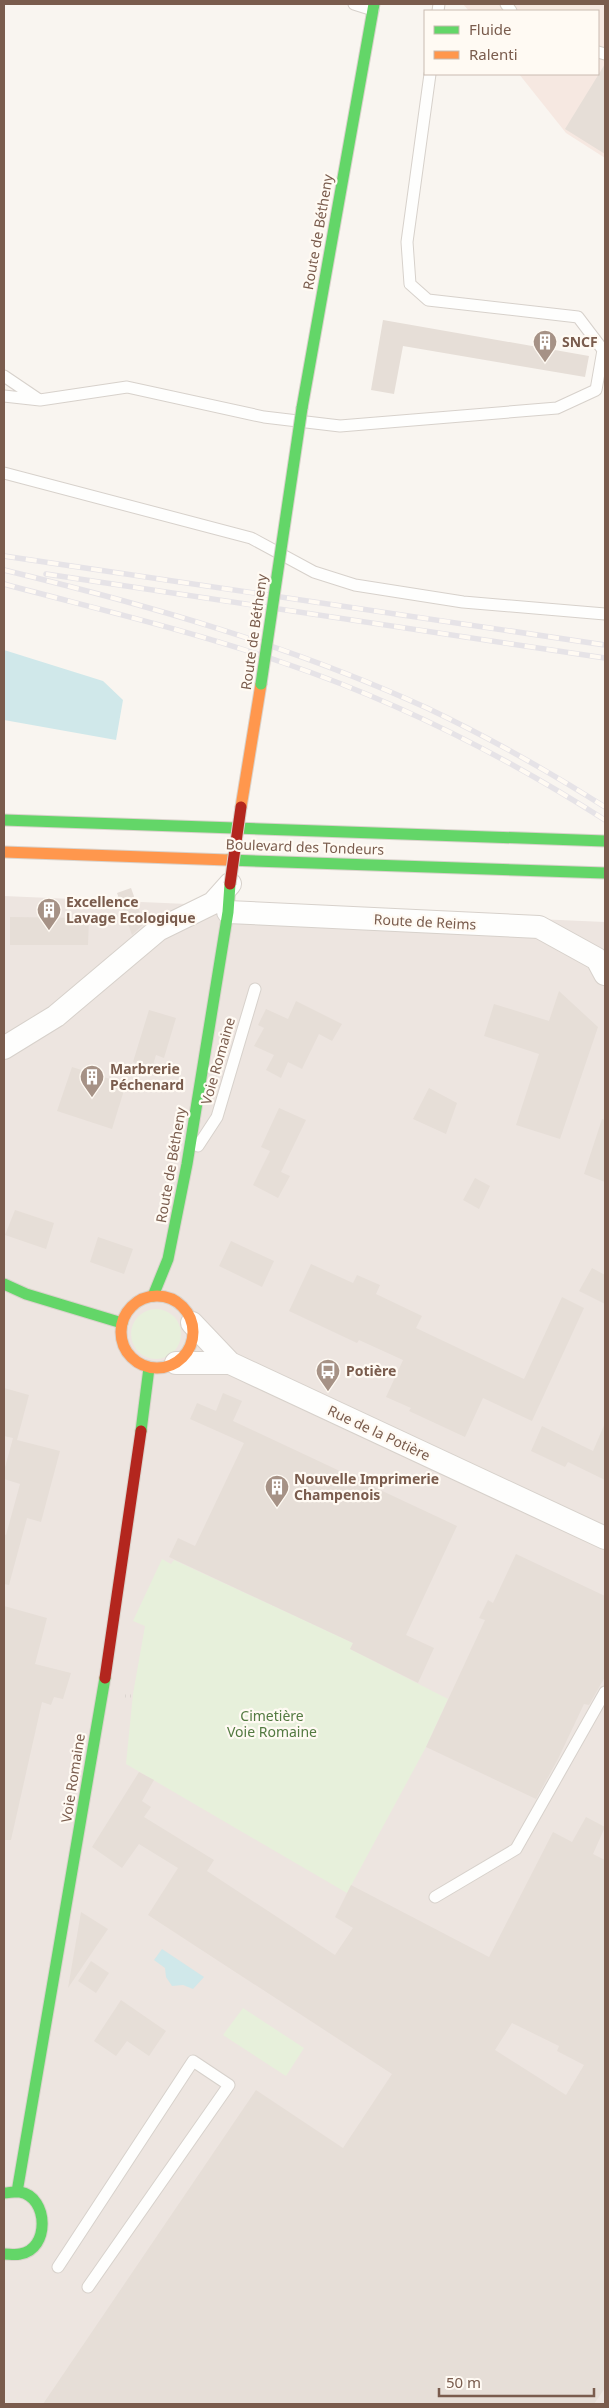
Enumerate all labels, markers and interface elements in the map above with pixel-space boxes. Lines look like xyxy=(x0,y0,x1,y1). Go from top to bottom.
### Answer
legend xyxy=(424,10,599,75)
text: Fluide xyxy=(469,19,511,39)
text: Ralenti xyxy=(469,44,518,64)
street label: Route de Bétheny xyxy=(298,172,337,291)
building icon: SNCF xyxy=(532,329,558,363)
place label: SNCF xyxy=(562,332,598,351)
street label: Route de Bétheny xyxy=(236,572,271,691)
street label: Boulevard des Tondeurs xyxy=(225,834,385,859)
place label: Excellence Lavage Ecologique xyxy=(66,892,196,927)
building icon: Excellence Lavage Ecologique xyxy=(36,897,62,931)
street label: Route de Reims xyxy=(373,909,477,934)
street label: Voie Romaine xyxy=(196,1015,239,1107)
place label: Marbrerie Péchenard xyxy=(110,1059,184,1094)
building icon: Marbrerie Péchenard xyxy=(79,1064,105,1098)
street label: Route de Bétheny xyxy=(151,1105,190,1224)
bus stop icon: Potière xyxy=(315,1358,341,1392)
place label: Potière xyxy=(346,1361,396,1380)
street label: Rue de la Potière xyxy=(325,1400,434,1465)
place label: Nouvelle Imprimerie Champenois xyxy=(294,1469,439,1504)
building icon: Nouvelle Imprimerie Champenois xyxy=(264,1474,290,1508)
park label: Cimetière Voie Romaine xyxy=(227,1706,317,1741)
street label: Voie Romaine xyxy=(56,1732,89,1824)
scale bar xyxy=(439,2366,594,2398)
text: 50 m xyxy=(446,2372,481,2392)

